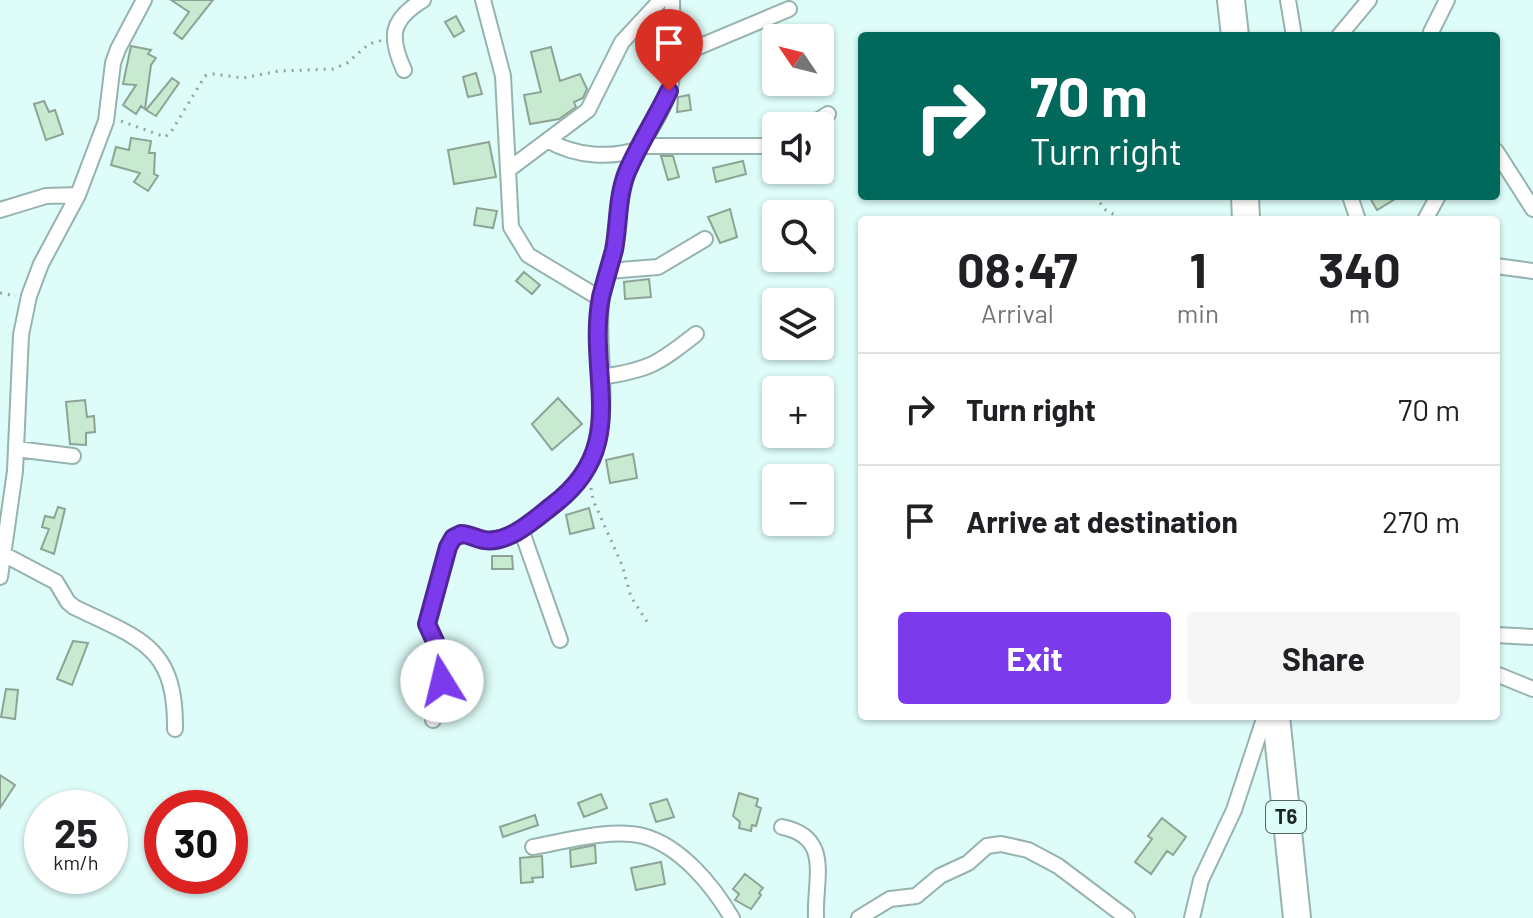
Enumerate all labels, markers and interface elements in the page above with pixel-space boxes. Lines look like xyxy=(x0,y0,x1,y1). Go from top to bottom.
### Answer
pin xyxy=(635,9,703,91)
icon: arrive xyxy=(647,21,691,65)
north arrow xyxy=(762,24,834,96)
map controls xyxy=(762,24,834,536)
text: 70 m xyxy=(1030,61,1148,128)
icon: right xyxy=(898,64,1002,168)
button: sound xyxy=(762,112,834,184)
text: Turn right xyxy=(1030,129,1182,172)
button: search xyxy=(762,200,834,272)
text: 08:47 xyxy=(957,240,1078,298)
text: 1 xyxy=(1189,240,1206,298)
text: 340 xyxy=(1318,240,1401,298)
button: layers xyxy=(762,288,834,360)
text: Arrival xyxy=(981,297,1054,328)
text: min xyxy=(1177,297,1219,328)
text: m xyxy=(1349,297,1370,328)
button: + xyxy=(762,376,834,448)
icon: right xyxy=(898,387,942,431)
text: Turn right xyxy=(966,391,1096,427)
text: 70 m xyxy=(1398,391,1460,427)
button: − xyxy=(762,464,834,536)
icon: arrive xyxy=(898,499,942,543)
text: Arrive at destination xyxy=(966,503,1238,539)
text: 270 m xyxy=(1382,503,1460,539)
button: Exit xyxy=(898,612,1171,704)
button: Share xyxy=(1187,612,1460,704)
position arrow xyxy=(400,639,484,723)
speed limit sign: 30 xyxy=(144,790,248,894)
road number: T6 xyxy=(1266,801,1306,833)
text: 25 xyxy=(54,808,98,856)
text: km/h xyxy=(53,850,99,874)

